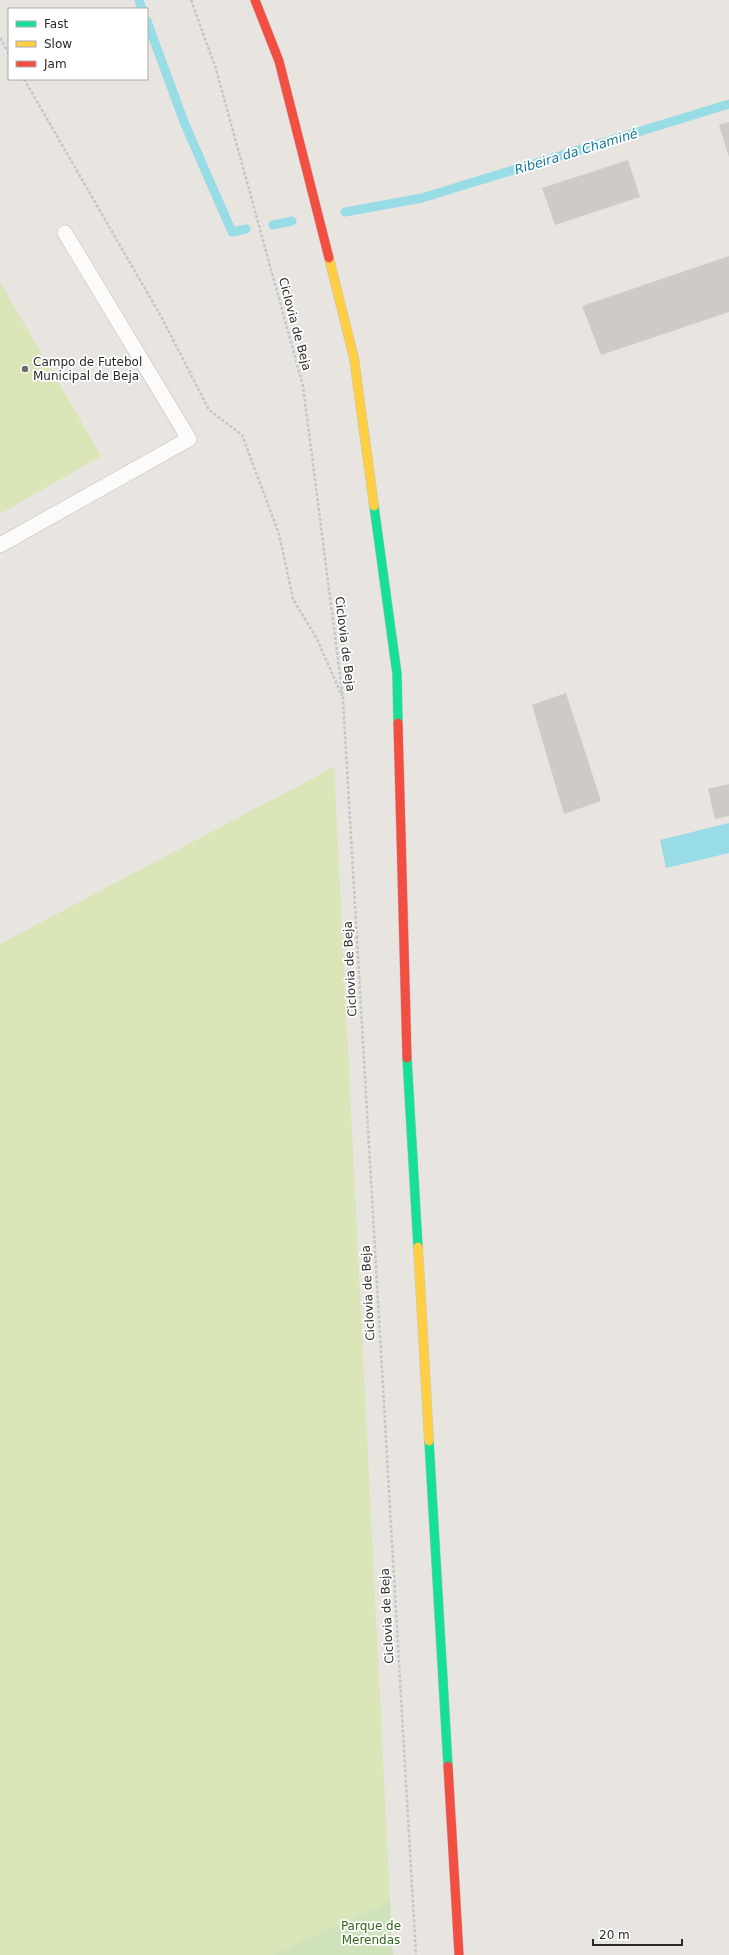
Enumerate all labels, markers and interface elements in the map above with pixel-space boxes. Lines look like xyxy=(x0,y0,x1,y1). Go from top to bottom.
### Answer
legend xyxy=(8,8,148,80)
text: Fast xyxy=(44,17,68,31)
text: Slow xyxy=(44,37,72,51)
text: Jam xyxy=(43,57,67,71)
water label: Ribeira da Chaminé xyxy=(513,126,640,177)
street label: Ciclovia de Beja xyxy=(276,276,314,372)
place label: Campo de Futebol Municipal de Beja xyxy=(33,355,142,383)
marker: Campo de Futebol Municipal de Beja xyxy=(20,364,30,374)
street label: Ciclovia de Beja xyxy=(332,596,358,692)
street label: Ciclovia de Beja xyxy=(341,921,359,1017)
street label: Ciclovia de Beja xyxy=(359,1245,377,1341)
street label: Ciclovia de Beja xyxy=(378,1568,396,1664)
park label: Parque de Merendas xyxy=(341,1919,401,1947)
scale bar xyxy=(593,1921,682,1947)
text: 20 m xyxy=(599,1928,630,1942)

